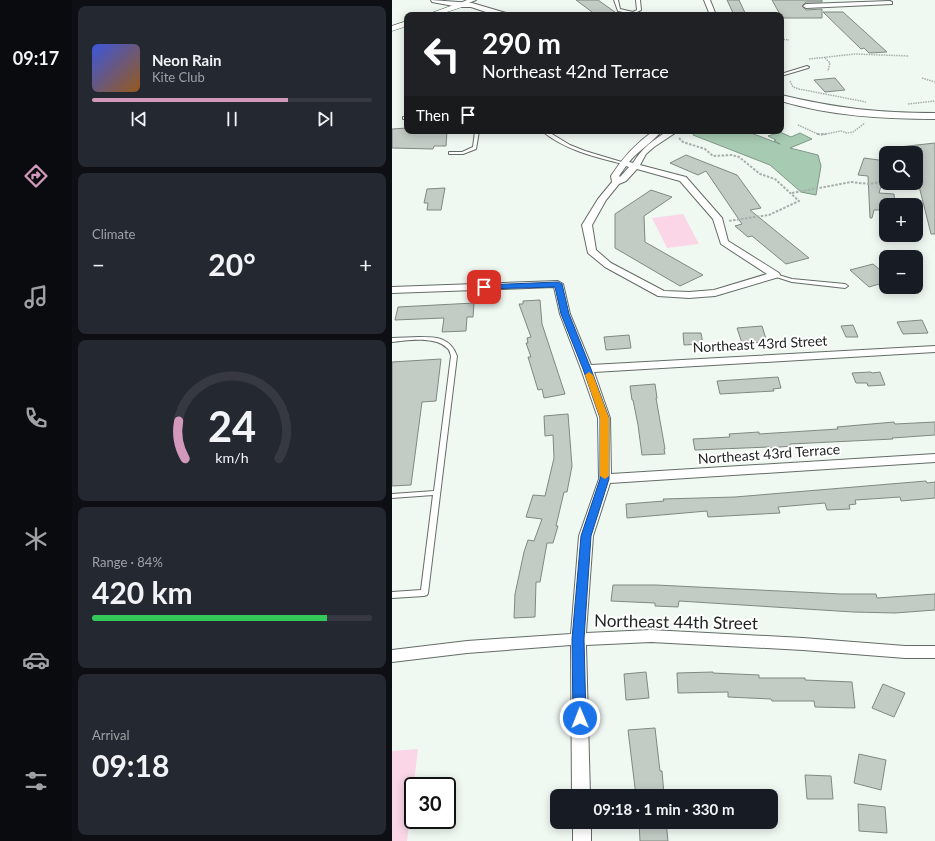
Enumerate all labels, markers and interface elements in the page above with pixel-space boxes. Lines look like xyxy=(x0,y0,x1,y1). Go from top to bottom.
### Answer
text: 290 m xyxy=(482,26,561,60)
icon: left xyxy=(416,28,468,80)
text: 09:17 xyxy=(13,47,59,69)
text: Neon Rain xyxy=(152,51,221,69)
text: Northeast 42nd Terrace xyxy=(482,60,669,82)
text: Kite Club xyxy=(152,69,205,85)
icon: arrive xyxy=(457,104,479,126)
text: Then xyxy=(416,106,449,124)
icon: previous xyxy=(128,108,150,130)
icon: pause xyxy=(221,108,243,130)
icon: next xyxy=(314,108,336,130)
map controls xyxy=(879,146,923,294)
button: search xyxy=(879,146,923,190)
icon: directions xyxy=(22,162,50,190)
button: + xyxy=(879,198,923,242)
text: Climate xyxy=(92,226,135,242)
text: 20° xyxy=(208,246,256,282)
button: − xyxy=(879,250,923,294)
text: − xyxy=(92,251,105,278)
text: + xyxy=(359,251,372,278)
pin xyxy=(467,270,501,304)
icon: arrive xyxy=(473,276,495,298)
icon: music xyxy=(22,283,50,311)
street label: Northeast 43rd Street xyxy=(692,331,828,356)
text: 24 xyxy=(208,400,256,450)
icon: phone xyxy=(22,404,50,432)
street label: Northeast 43rd Terrace xyxy=(697,440,841,467)
text: km/h xyxy=(215,448,249,465)
icon: climate xyxy=(22,525,50,553)
text: Range · 84% xyxy=(92,554,163,570)
text: 420 km xyxy=(92,574,193,610)
street label: Northeast 44th Street xyxy=(594,610,758,633)
icon: car xyxy=(22,646,50,674)
position arrow xyxy=(559,697,601,739)
text: Arrival xyxy=(92,727,129,743)
text: 09:18 xyxy=(92,747,169,783)
icon: filters xyxy=(22,767,50,795)
speed limit sign: 30 xyxy=(404,777,456,829)
text: 09:18 · 1 min · 330 m xyxy=(594,800,734,818)

